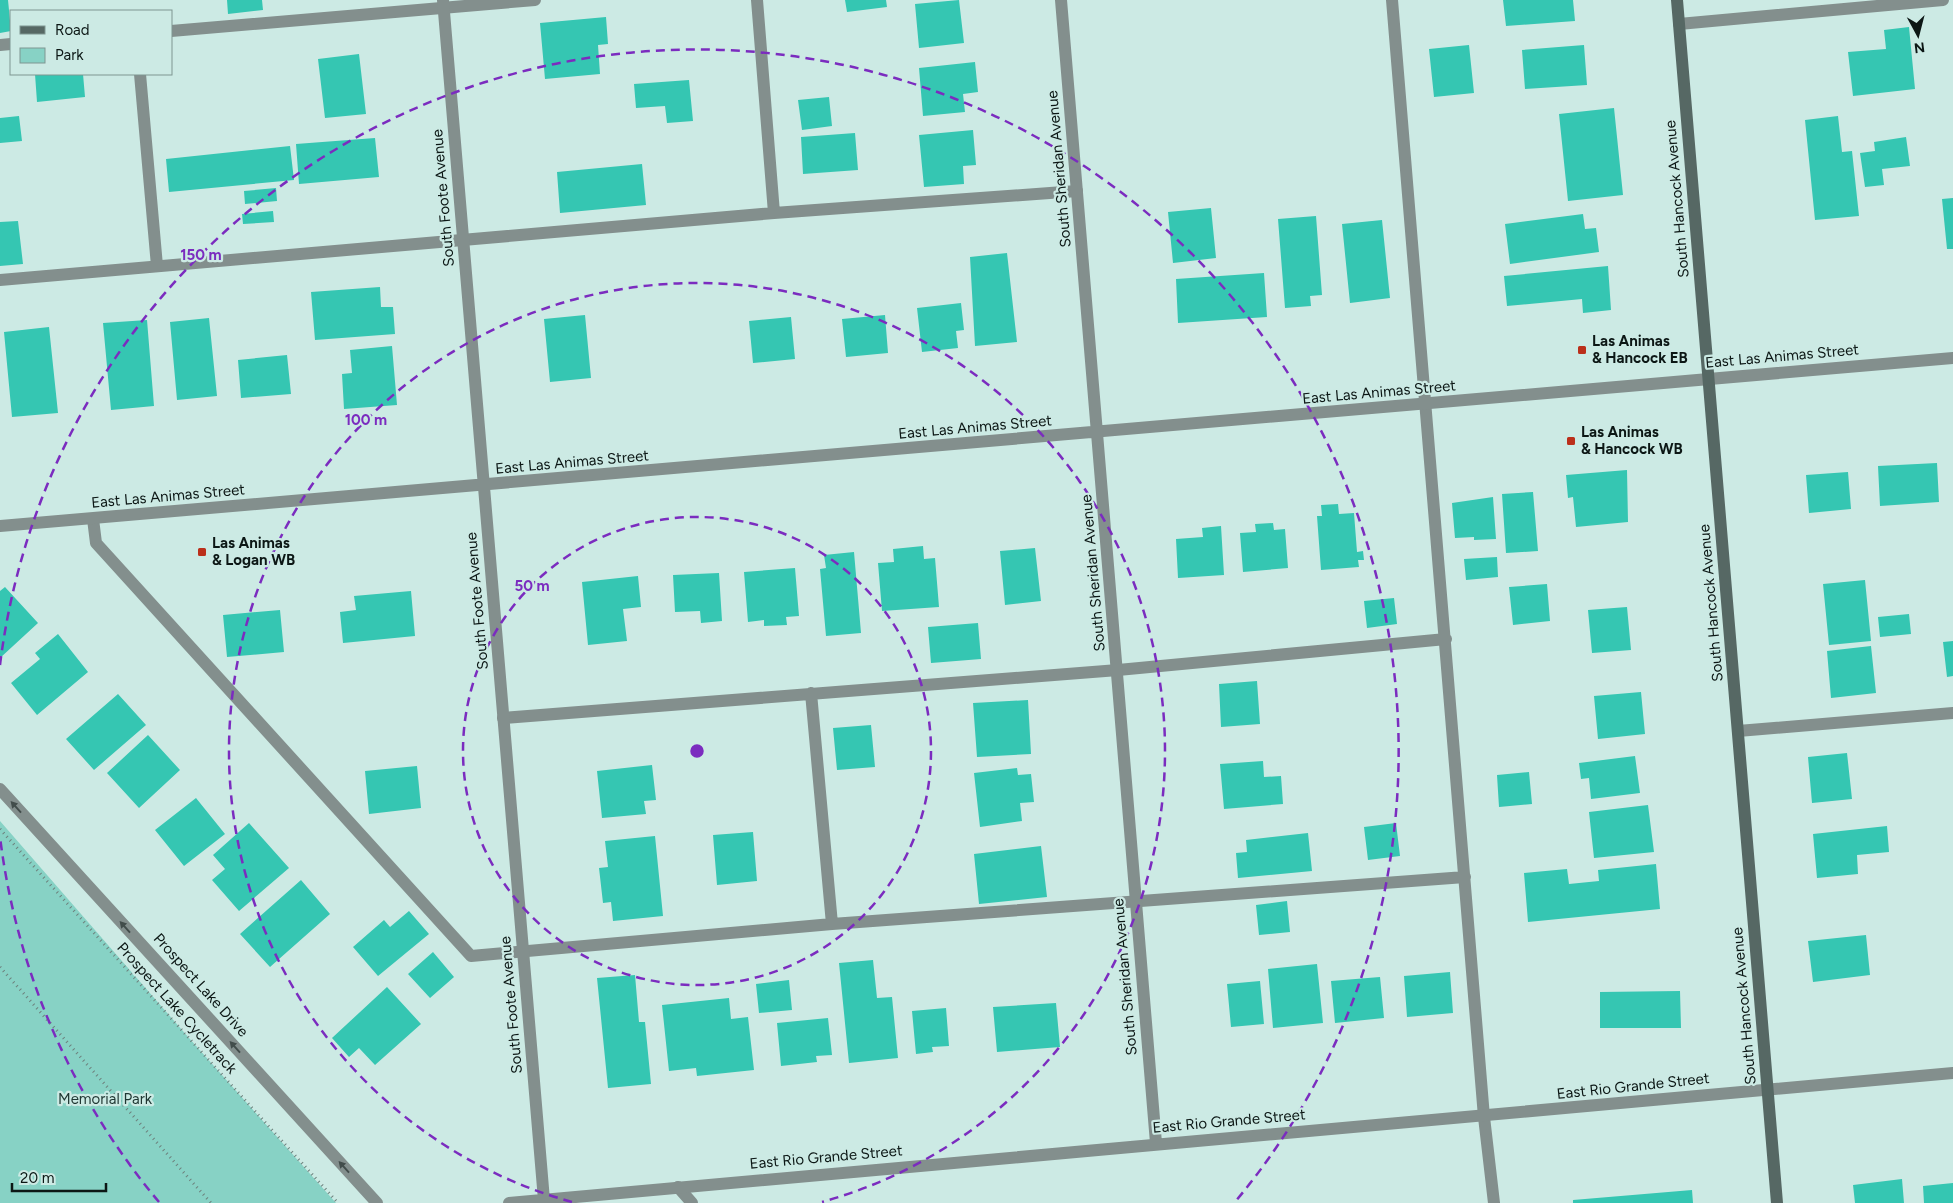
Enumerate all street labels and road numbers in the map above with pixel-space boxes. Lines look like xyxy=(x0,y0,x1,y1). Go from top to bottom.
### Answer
street label: South Sheridan Avenue xyxy=(1043,90,1075,248)
street label: South Hancock Avenue xyxy=(1661,120,1693,278)
street label: South Foote Avenue xyxy=(428,129,458,267)
street label: East Las Animas Street xyxy=(1704,340,1860,372)
street label: East Las Animas Street xyxy=(1301,376,1457,408)
street label: East Las Animas Street xyxy=(897,411,1053,443)
street label: East Las Animas Street xyxy=(494,446,650,478)
street label: East Las Animas Street xyxy=(90,480,246,512)
street label: South Sheridan Avenue xyxy=(1077,494,1109,652)
street label: South Hancock Avenue xyxy=(1695,524,1727,682)
street label: South Foote Avenue xyxy=(462,532,492,670)
street label: South Sheridan Avenue xyxy=(1109,898,1141,1056)
street label: South Hancock Avenue xyxy=(1728,927,1760,1085)
street label: Prospect Lake Drive xyxy=(150,930,252,1040)
street label: South Foote Avenue xyxy=(496,936,526,1074)
street label: Prospect Lake Cycletrack xyxy=(113,939,241,1078)
street label: East Rio Grande Street xyxy=(1556,1069,1711,1103)
street label: East Rio Grande Street xyxy=(1152,1105,1306,1137)
street label: East Rio Grande Street xyxy=(749,1141,903,1173)

